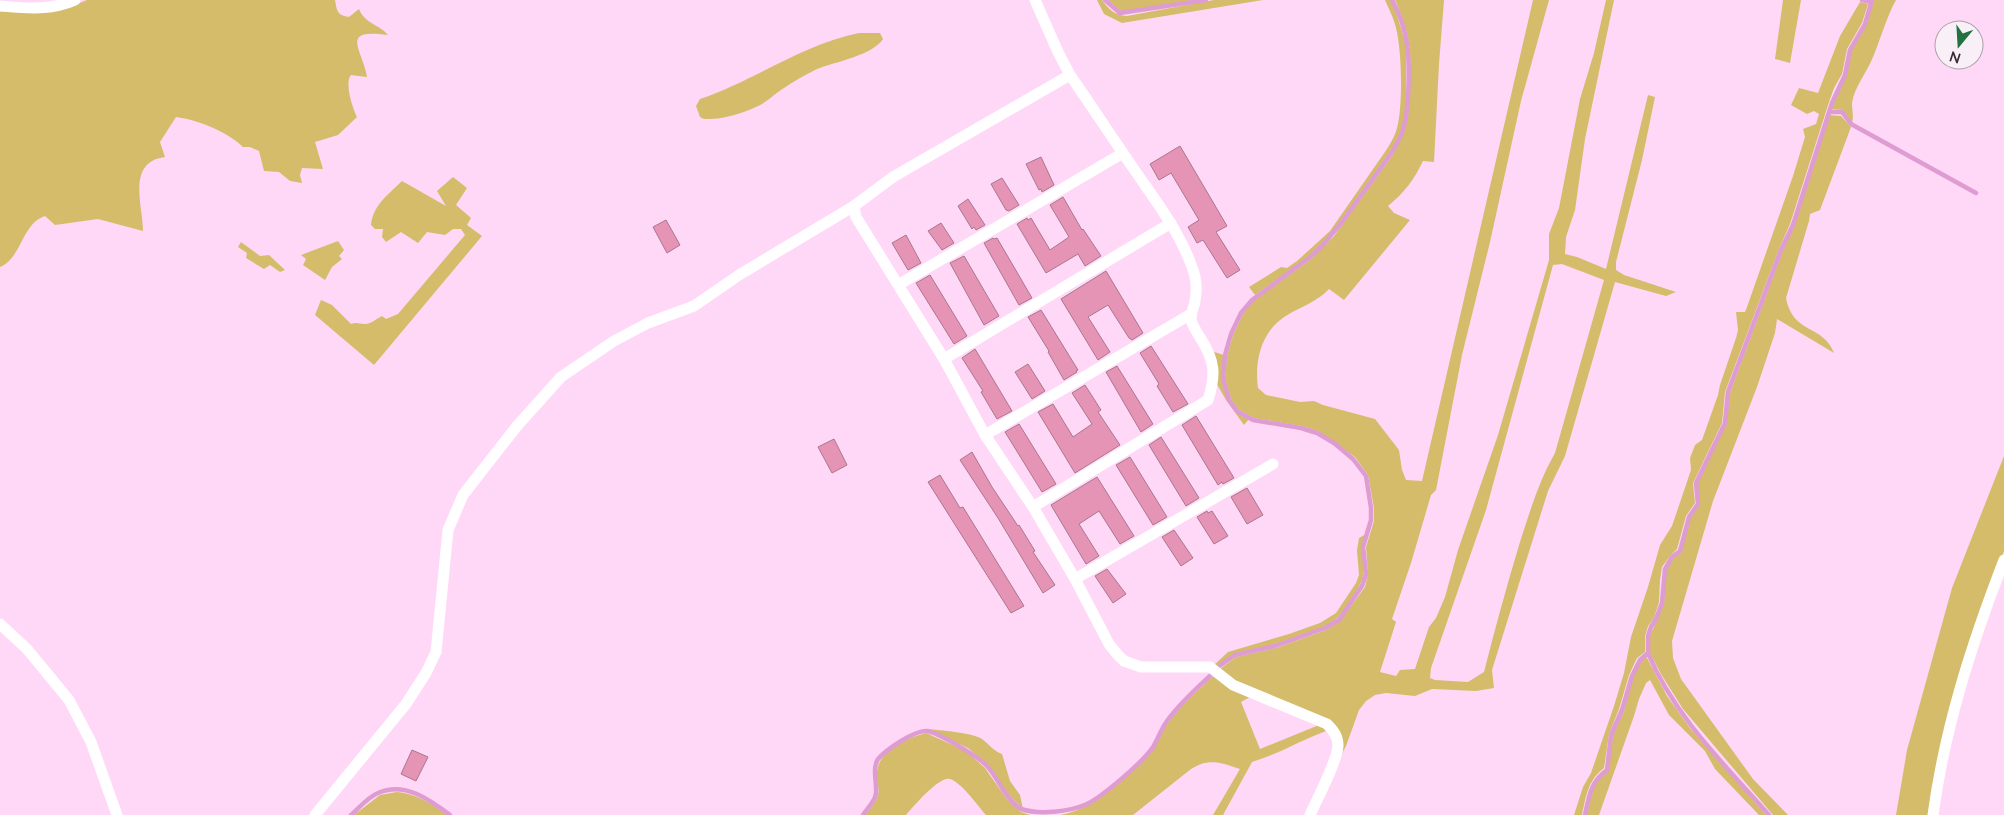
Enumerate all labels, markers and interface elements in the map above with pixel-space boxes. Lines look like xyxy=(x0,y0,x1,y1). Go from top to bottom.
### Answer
north arrow xyxy=(1934,20,1984,70)
text: N xyxy=(1947,48,1963,68)

